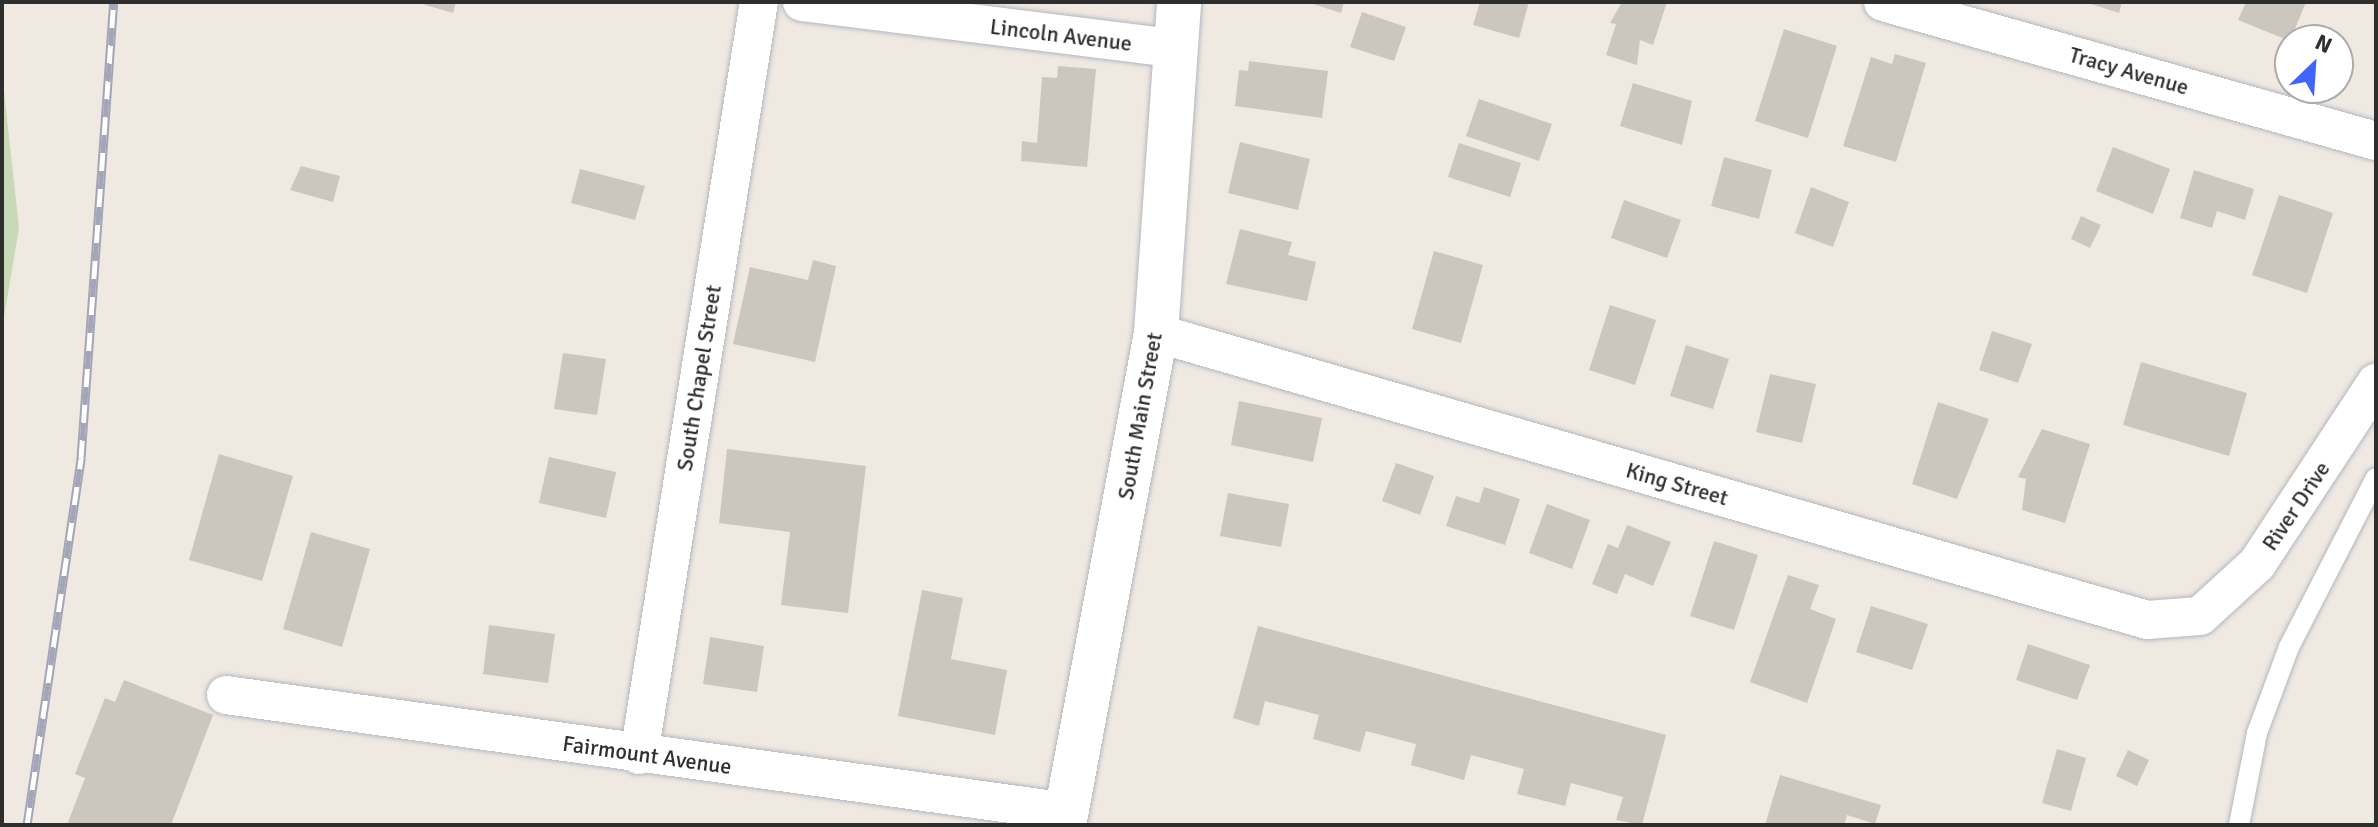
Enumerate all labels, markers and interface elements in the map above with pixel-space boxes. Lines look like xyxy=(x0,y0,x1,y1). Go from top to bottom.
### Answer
street label: Lincoln Avenue xyxy=(989,13,1133,57)
north arrow xyxy=(2274,24,2354,104)
text: N xyxy=(2311,28,2336,59)
street label: Tracy Avenue xyxy=(2066,41,2192,101)
street label: South Chapel Street xyxy=(671,283,727,473)
street label: South Main Street xyxy=(1112,330,1168,502)
street label: River Drive xyxy=(2257,456,2335,556)
street label: King Street xyxy=(1623,457,1731,511)
street label: Fairmount Avenue xyxy=(561,730,733,780)

